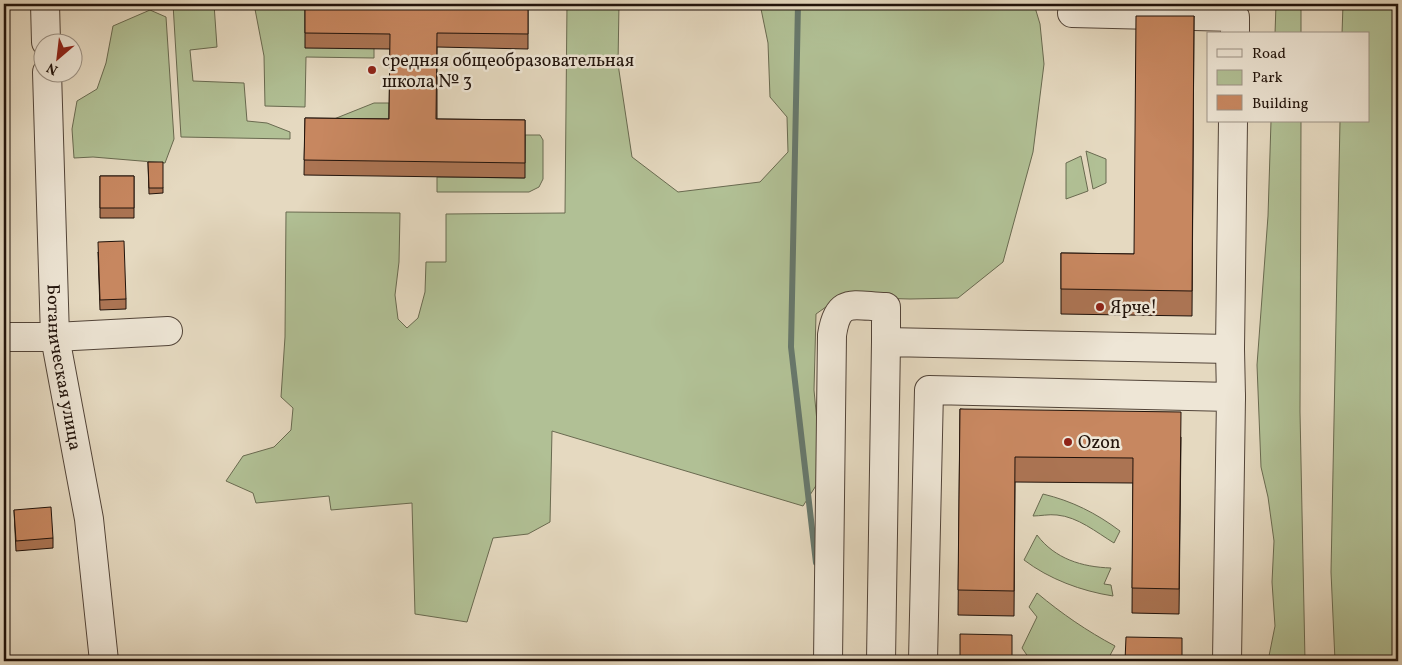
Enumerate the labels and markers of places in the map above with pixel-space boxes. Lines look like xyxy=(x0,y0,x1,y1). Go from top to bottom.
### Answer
place label: средняя общеобразовательная школа № 3 xyxy=(382,49,634,95)
marker: средняя общеобразовательная школа № 3 xyxy=(366,64,378,76)
place label: Ярче! xyxy=(1110,296,1158,321)
marker: Ярче! xyxy=(1094,301,1106,313)
place label: Ozon xyxy=(1078,431,1121,456)
marker: Ozon xyxy=(1062,436,1074,448)

